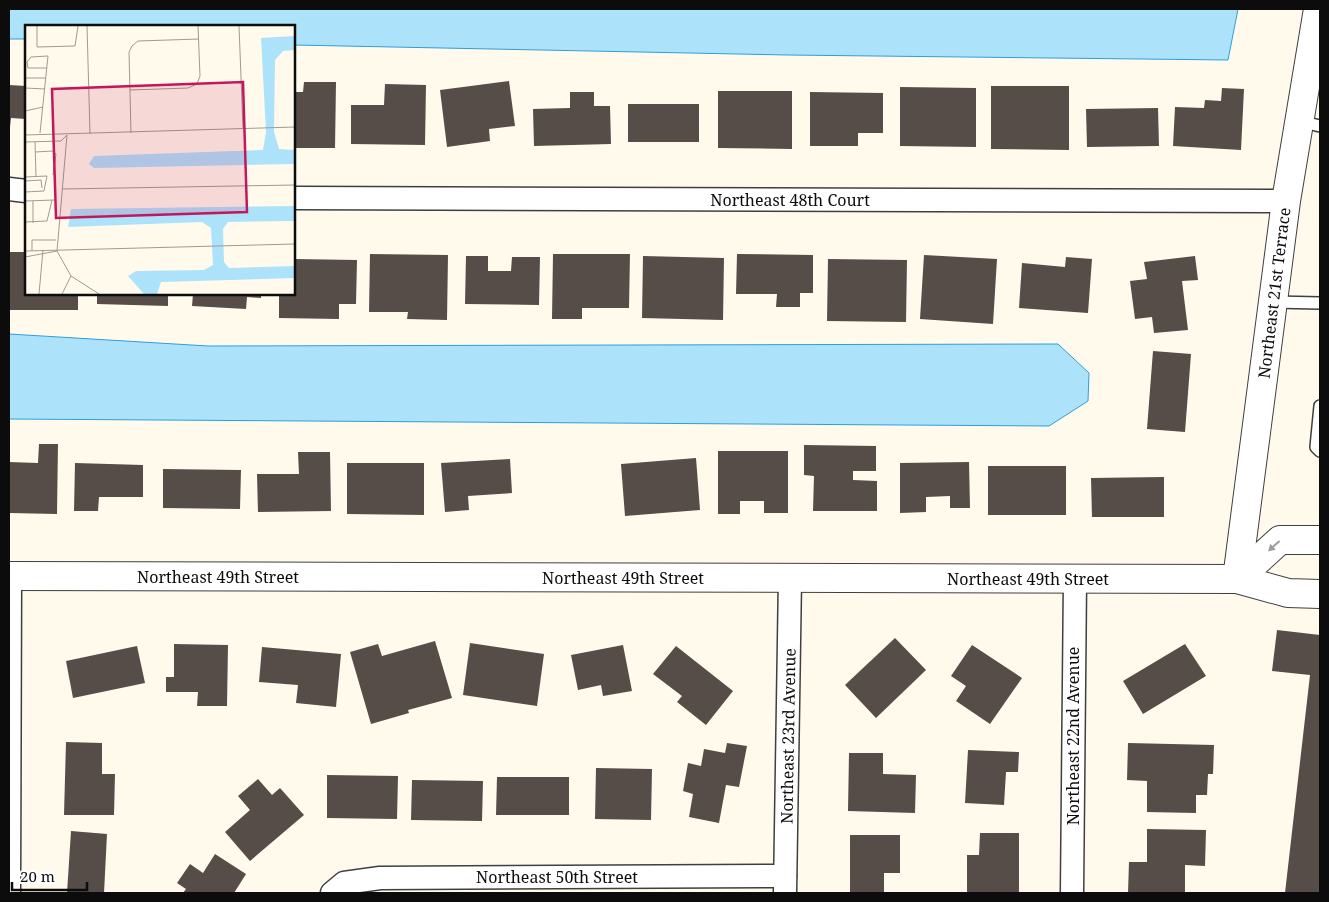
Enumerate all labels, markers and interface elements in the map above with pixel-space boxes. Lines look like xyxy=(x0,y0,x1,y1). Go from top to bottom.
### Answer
inset map xyxy=(25,25,295,295)
street label: Northeast 48th Court xyxy=(710,189,870,211)
street label: Northeast 21st Terrace xyxy=(1253,206,1295,380)
one-way arrow xyxy=(1267,540,1280,551)
street label: Northeast 49th Street xyxy=(137,566,299,588)
street label: Northeast 49th Street xyxy=(542,567,704,589)
street label: Northeast 49th Street xyxy=(947,568,1109,590)
street label: Northeast 22nd Avenue xyxy=(1062,647,1084,825)
street label: Northeast 23rd Avenue xyxy=(775,648,801,824)
scale bar xyxy=(12,860,88,892)
text: 20 m xyxy=(20,866,55,886)
street label: Northeast 50th Street xyxy=(476,866,638,888)

